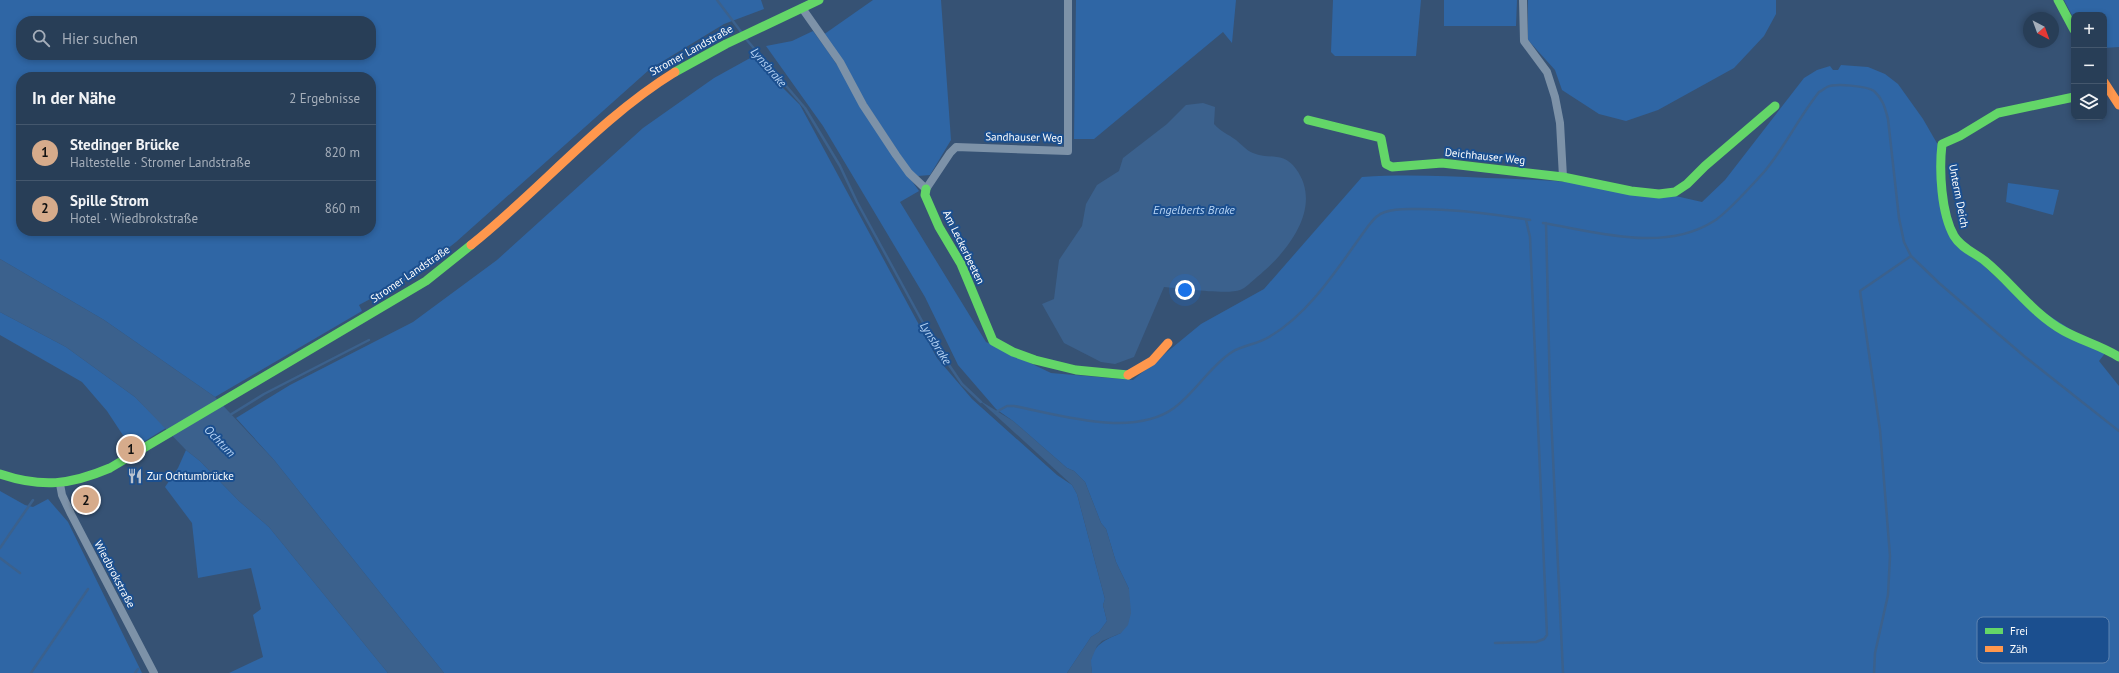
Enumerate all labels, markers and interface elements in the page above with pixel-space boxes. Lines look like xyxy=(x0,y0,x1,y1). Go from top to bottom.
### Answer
north arrow xyxy=(2023,12,2059,48)
map controls xyxy=(2071,12,2107,120)
button: + xyxy=(2071,12,2107,48)
search box xyxy=(16,16,376,60)
street label: Stromer Landstraße xyxy=(647,21,735,79)
icon: search xyxy=(30,27,52,49)
text: Hier suchen xyxy=(62,29,138,48)
water label: Lynsbrake xyxy=(748,44,791,90)
button: − xyxy=(2071,48,2107,84)
button: layers xyxy=(2071,84,2107,120)
text: In der Nähe xyxy=(32,87,116,109)
text: 2 Ergebnisse xyxy=(289,90,360,107)
street label: Sandhauser Weg xyxy=(985,129,1063,145)
text: Stedinger Brücke xyxy=(70,135,179,154)
text: 1 xyxy=(41,144,49,161)
text: 820 m xyxy=(325,144,360,161)
street label: Deichhauser Weg xyxy=(1444,145,1526,167)
text: Haltestelle · Stromer Landstraße xyxy=(70,154,251,171)
street label: Unterm Deich xyxy=(1946,163,1972,229)
text: Spille Strom xyxy=(70,191,149,210)
text: 2 xyxy=(41,200,49,217)
text: 860 m xyxy=(325,200,360,217)
water label: Engelberts Brake xyxy=(1153,202,1235,217)
street label: Am Leckerbeeten xyxy=(940,208,988,286)
text: Hotel · Wiedbrokstraße xyxy=(70,210,198,227)
street label: Stromer Landstraße xyxy=(368,242,453,306)
your location xyxy=(1175,280,1195,300)
water label: Lynsbrake xyxy=(917,319,955,368)
water label: Ochtum xyxy=(201,422,239,460)
pin: 1 xyxy=(118,434,144,464)
restaurant icon: Zur Ochtumbrücke xyxy=(126,467,144,485)
place label: Zur Ochtumbrücke xyxy=(147,469,234,483)
pin: 2 xyxy=(73,485,99,515)
street label: Wiedbrokstraße xyxy=(91,538,139,610)
legend xyxy=(1977,617,2109,663)
text: Frei xyxy=(2010,624,2028,638)
text: Zäh xyxy=(2010,642,2027,656)

